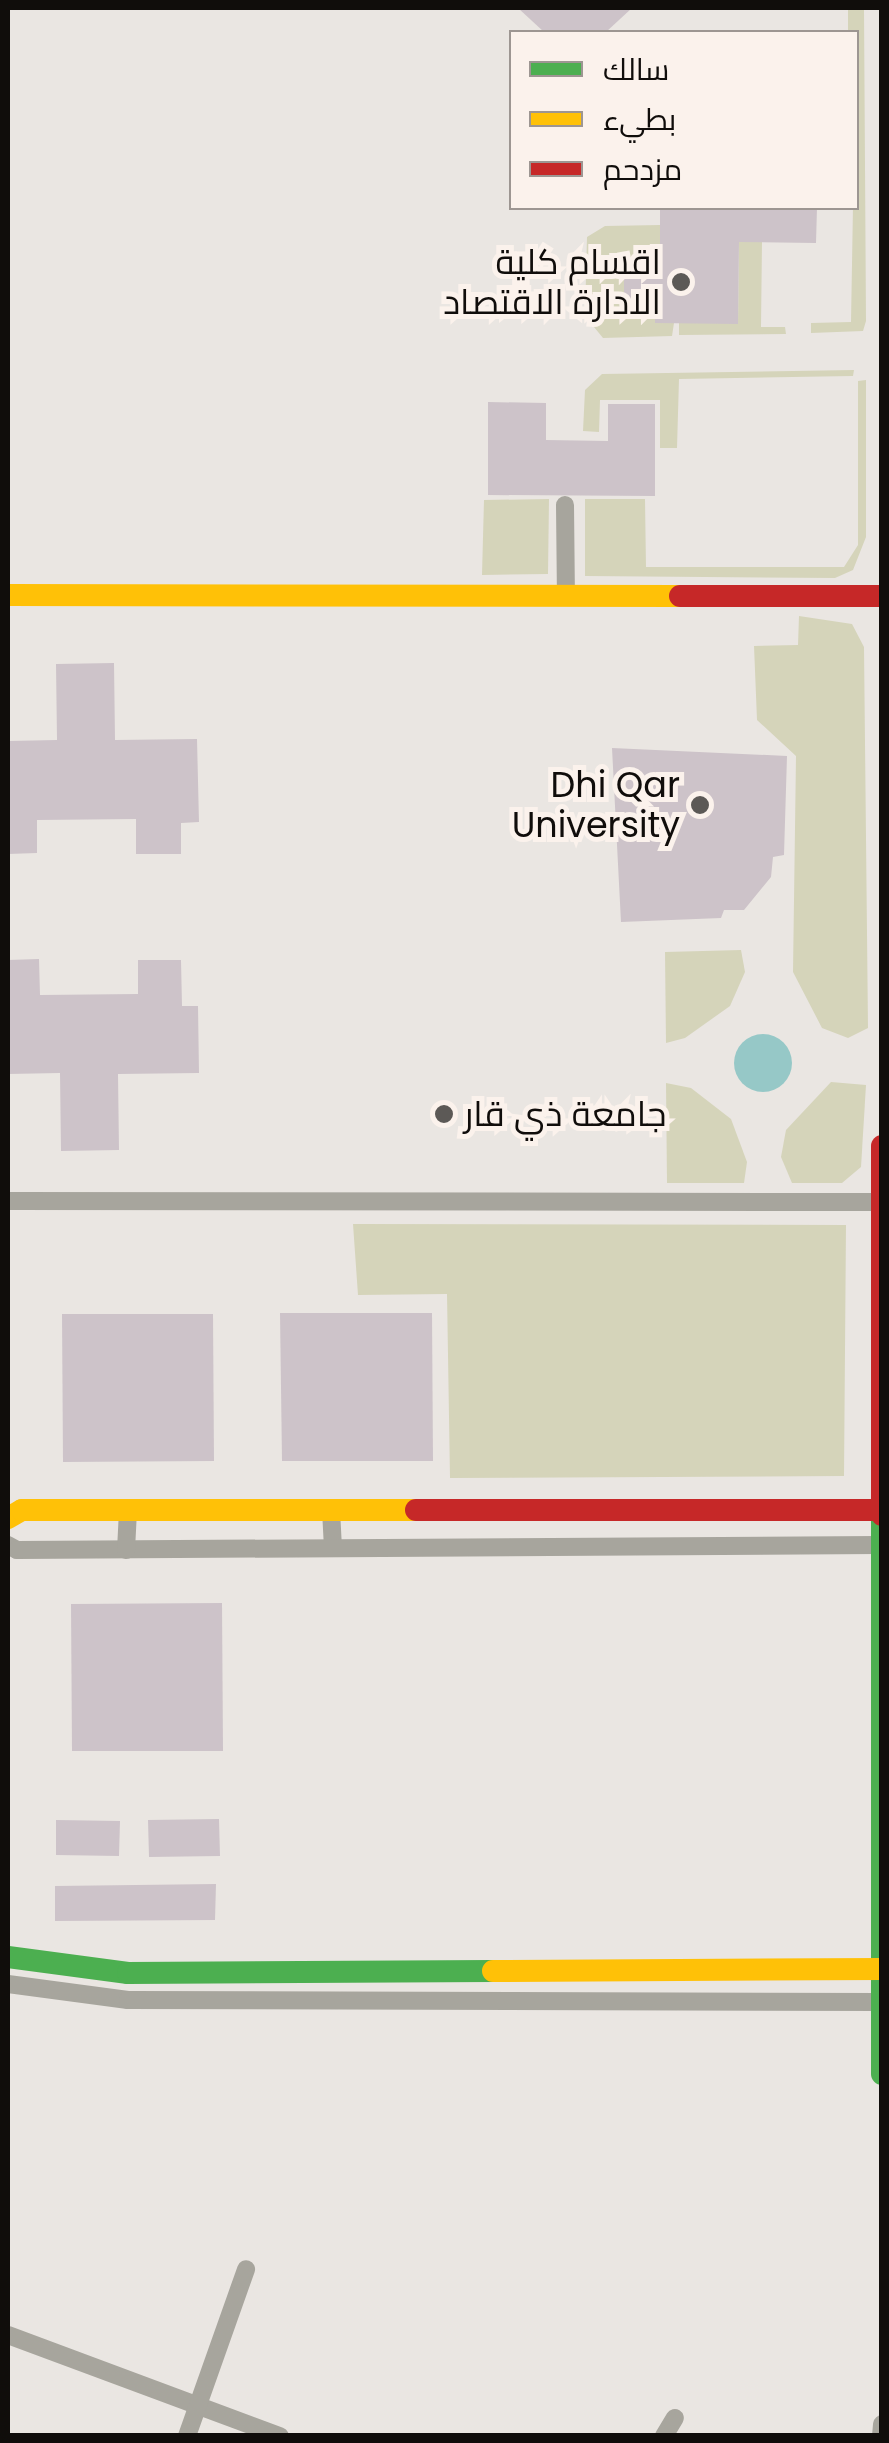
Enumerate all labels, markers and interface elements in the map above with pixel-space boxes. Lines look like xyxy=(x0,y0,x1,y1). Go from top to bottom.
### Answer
legend xyxy=(509,30,859,210)
text: سالك xyxy=(603,48,669,91)
text: بطيء xyxy=(603,98,676,141)
text: مزدحم xyxy=(603,148,682,191)
place label: اقسام كلية الادارة الاقتصاد xyxy=(443,241,661,323)
marker: اقسام كلية الادارة الاقتصاد xyxy=(670,271,692,293)
place label: Dhi Qar University xyxy=(512,764,680,846)
marker: Dhi Qar University xyxy=(689,794,711,816)
place label: جامعة ذي قار xyxy=(464,1093,666,1135)
marker: جامعة ذي قار xyxy=(433,1103,455,1125)

